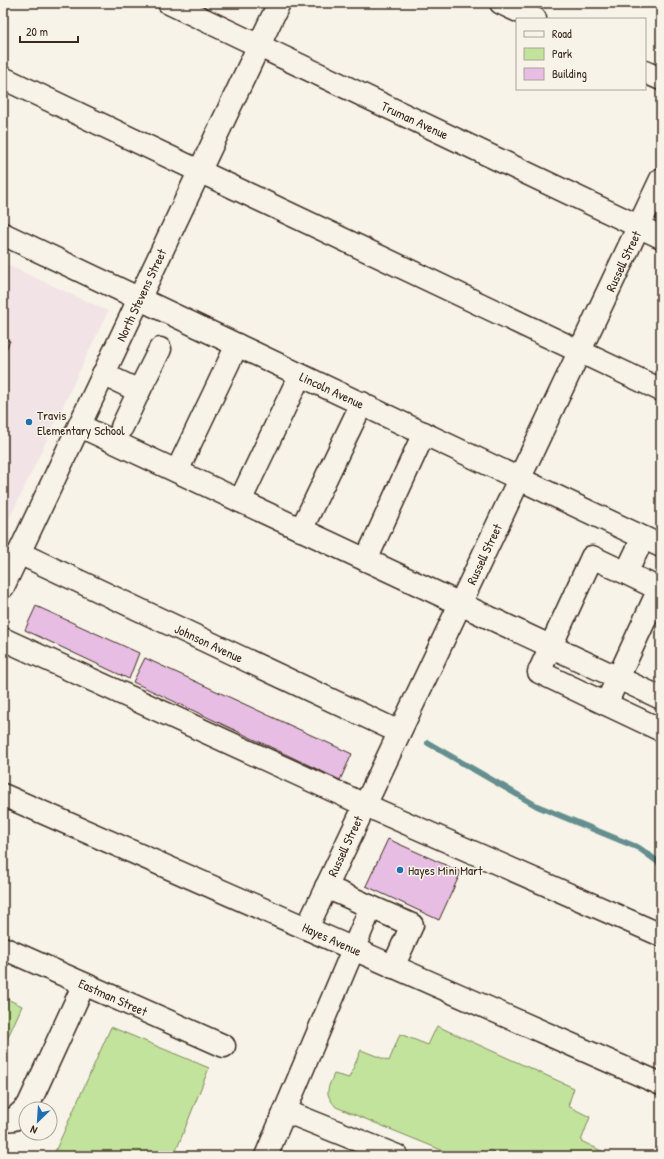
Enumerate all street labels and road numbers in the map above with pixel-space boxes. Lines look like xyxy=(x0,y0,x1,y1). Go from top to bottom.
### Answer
street label: Truman Avenue xyxy=(379,97,451,143)
street label: Russell Street xyxy=(601,227,645,294)
street label: North Stevens Street xyxy=(112,245,171,344)
street label: Lincoln Avenue xyxy=(297,367,367,413)
street label: Russell Street xyxy=(462,520,506,587)
street label: Johnson Avenue xyxy=(172,619,246,667)
street label: Russell Street xyxy=(323,812,367,879)
street label: Hayes Avenue xyxy=(300,918,364,960)
street label: Eastman Street xyxy=(76,974,151,1020)

